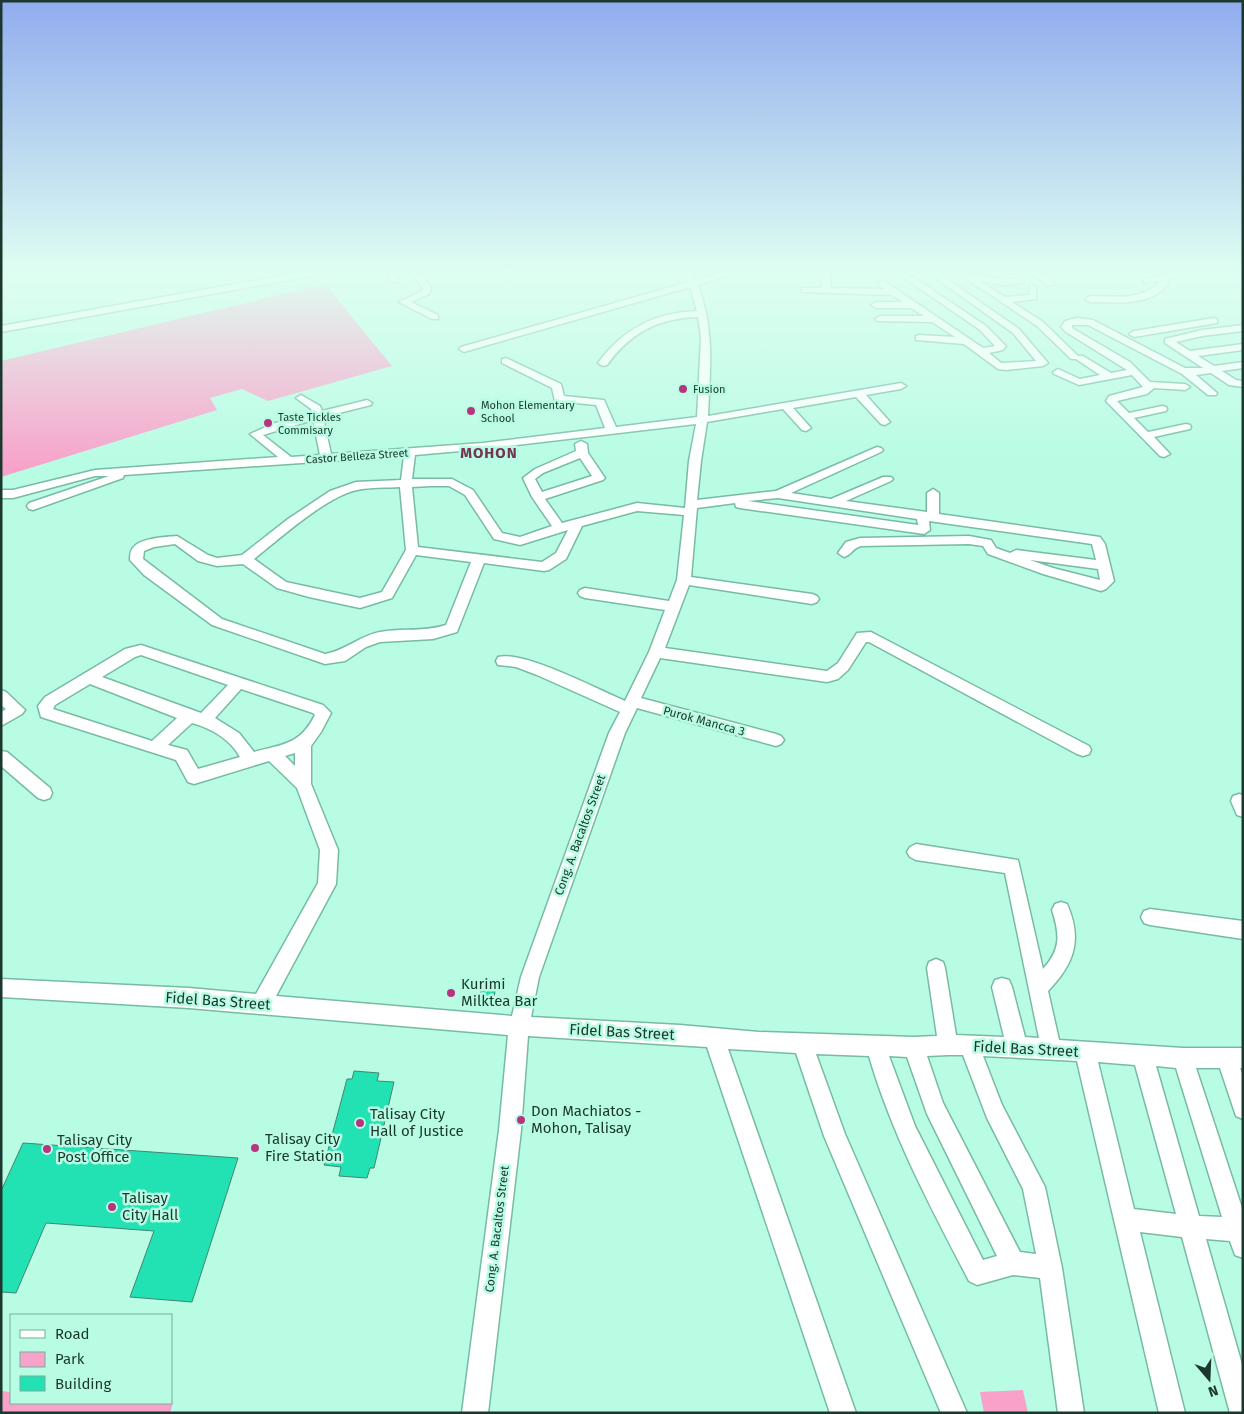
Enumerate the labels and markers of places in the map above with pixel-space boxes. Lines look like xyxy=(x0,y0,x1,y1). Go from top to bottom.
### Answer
marker: Fusion xyxy=(677,383,689,395)
place label: Fusion xyxy=(693,383,726,396)
place label: Mohon Elementary School xyxy=(481,399,575,425)
marker: Mohon Elementary School xyxy=(465,405,477,417)
place label: Taste Tickles Commisary xyxy=(278,411,341,437)
marker: Taste Tickles Commisary xyxy=(262,417,274,429)
place label: Kurimi Milktea Bar xyxy=(461,975,538,1010)
marker: Kurimi Milktea Bar xyxy=(445,987,457,999)
place label: Don Machiatos - Mohon, Talisay xyxy=(531,1102,641,1137)
place label: Talisay City Hall of Justice xyxy=(370,1105,464,1140)
marker: Don Machiatos - Mohon, Talisay xyxy=(515,1114,527,1126)
marker: Talisay City Hall of Justice xyxy=(354,1117,366,1129)
place label: Talisay City Fire Station xyxy=(265,1130,342,1165)
place label: Talisay City Post Office xyxy=(57,1131,133,1166)
marker: Talisay City Fire Station xyxy=(249,1142,261,1154)
marker: Talisay City Post Office xyxy=(41,1143,53,1155)
place label: Talisay City Hall xyxy=(122,1189,179,1224)
marker: Talisay City Hall xyxy=(106,1201,118,1213)

